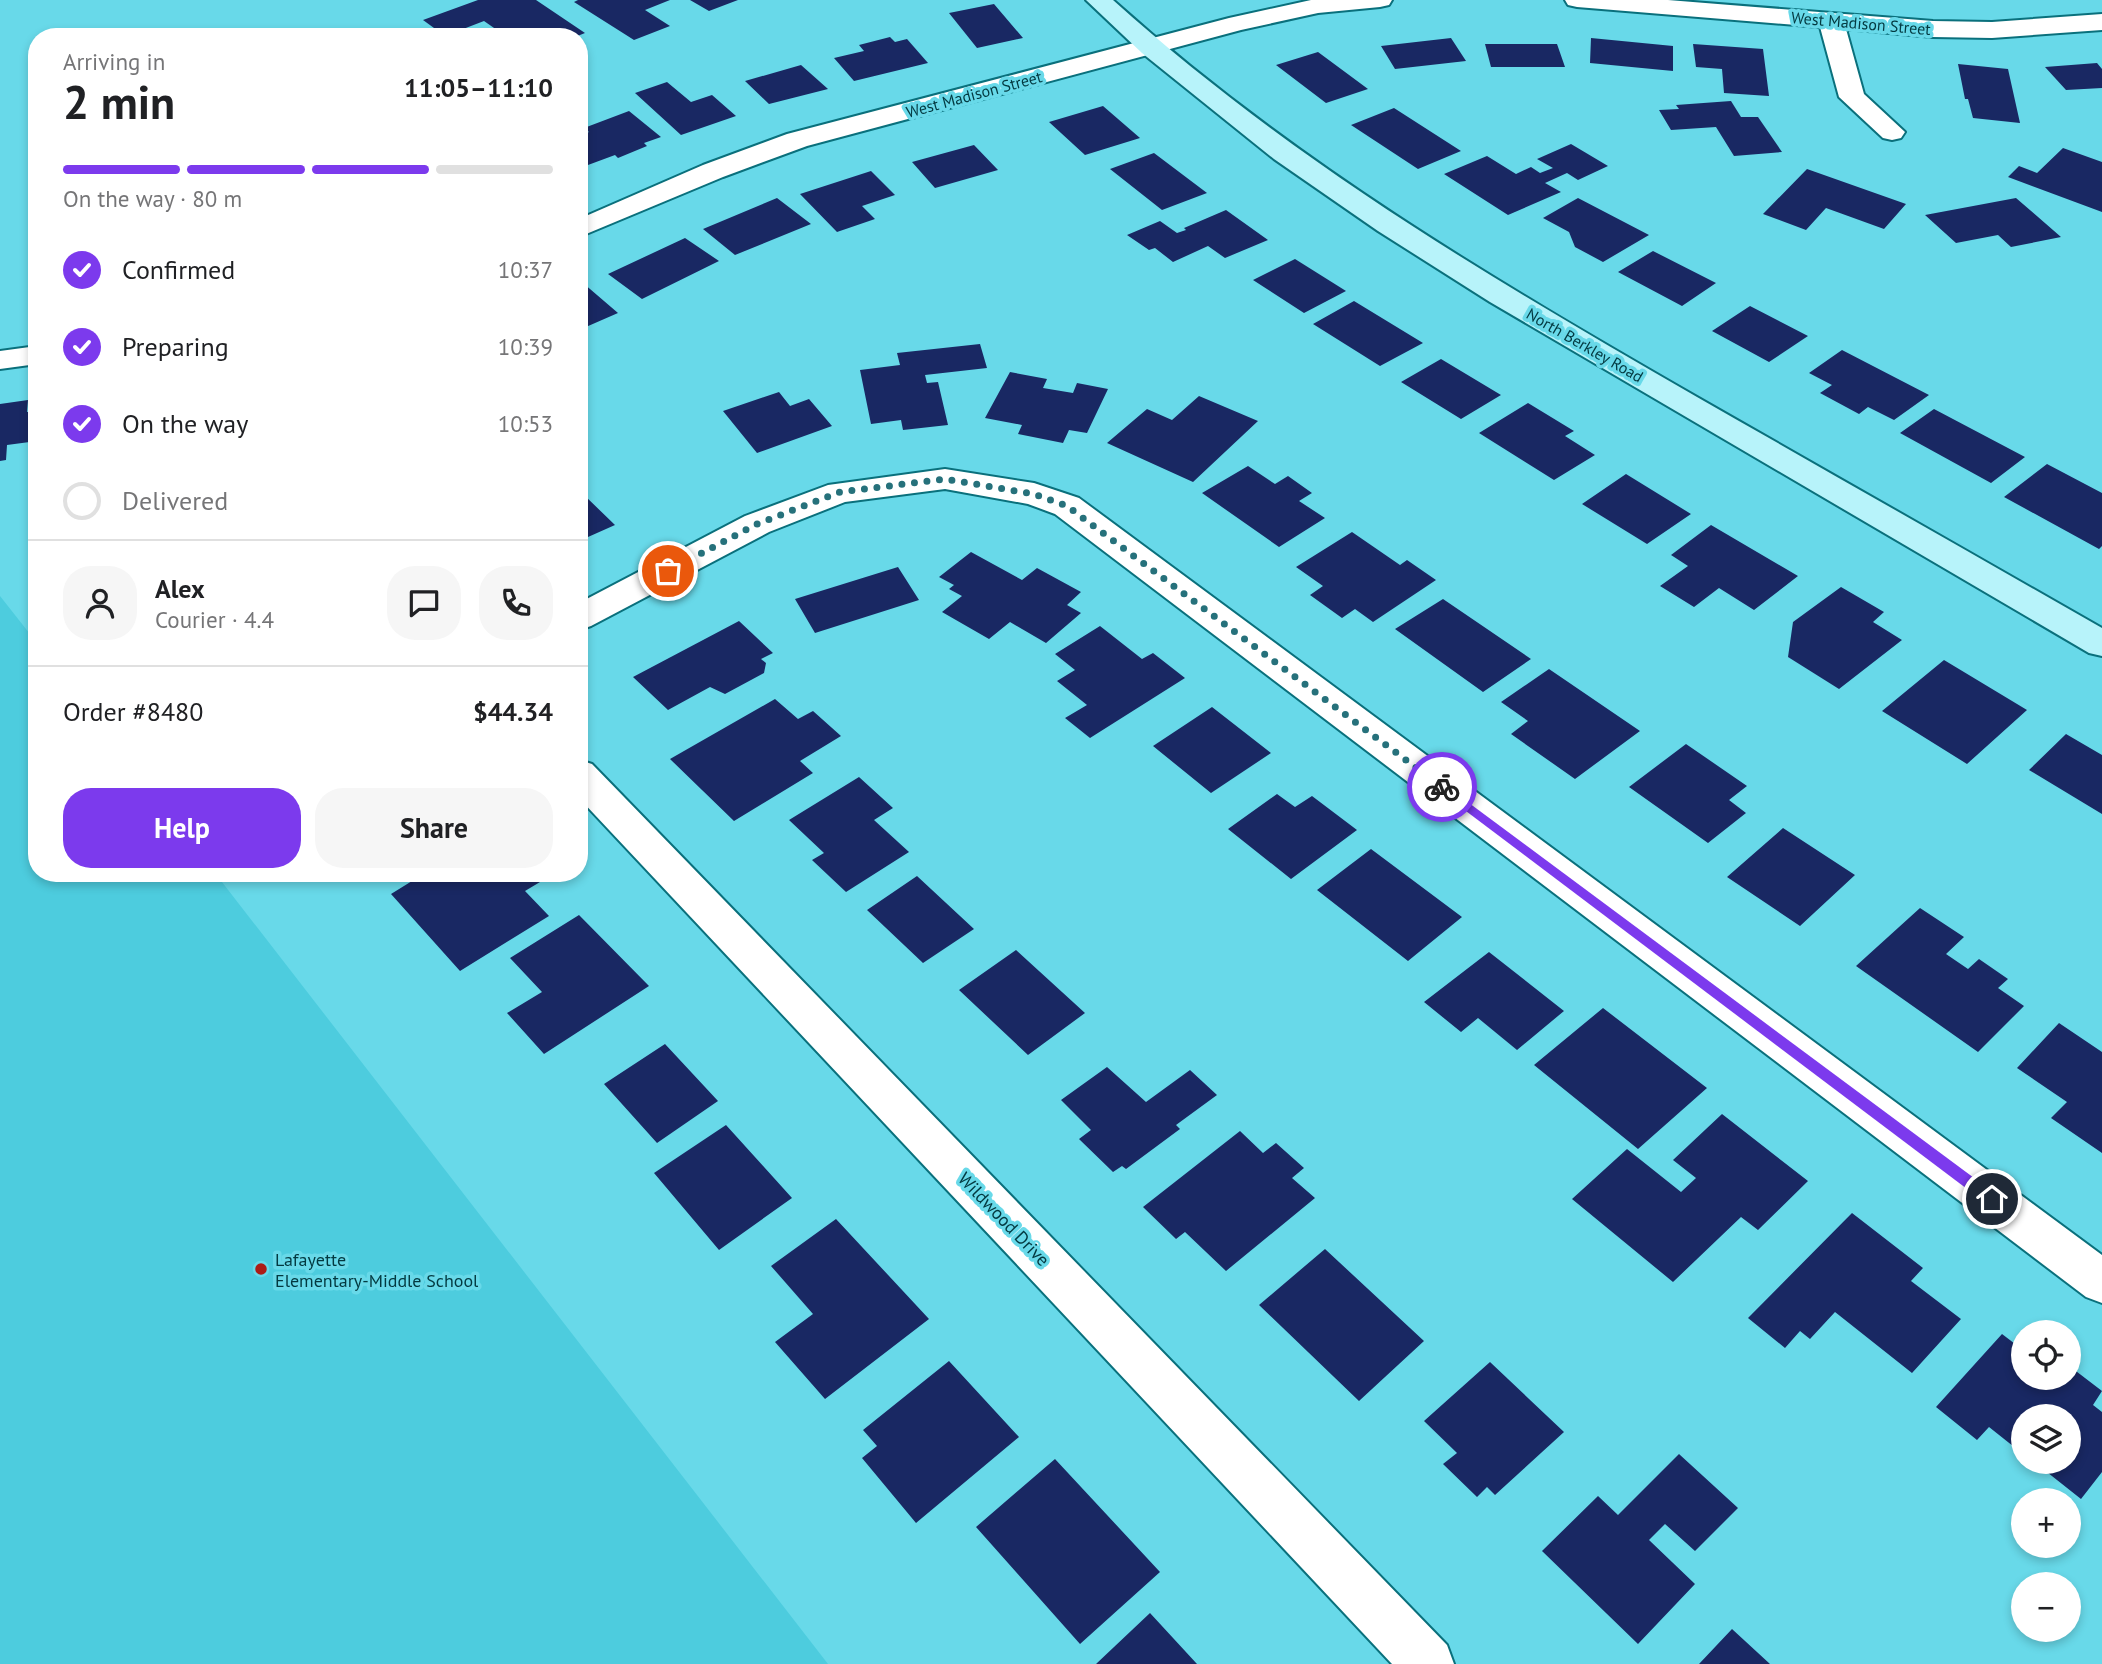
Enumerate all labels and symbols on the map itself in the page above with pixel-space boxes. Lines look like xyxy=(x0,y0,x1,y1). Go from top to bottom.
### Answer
street label: West Madison Street xyxy=(1790,7,1932,39)
street label: West Madison Street xyxy=(904,66,1045,122)
street label: North Berkley Road xyxy=(1523,303,1647,387)
pin xyxy=(638,541,698,601)
courier xyxy=(1407,752,1477,822)
street label: Wildwood Drive xyxy=(953,1167,1055,1271)
pin xyxy=(1962,1169,2022,1229)
place label: Lafayette Elementary-Middle School xyxy=(275,1248,479,1292)
marker: Lafayette Elementary-Middle School xyxy=(253,1261,269,1277)

